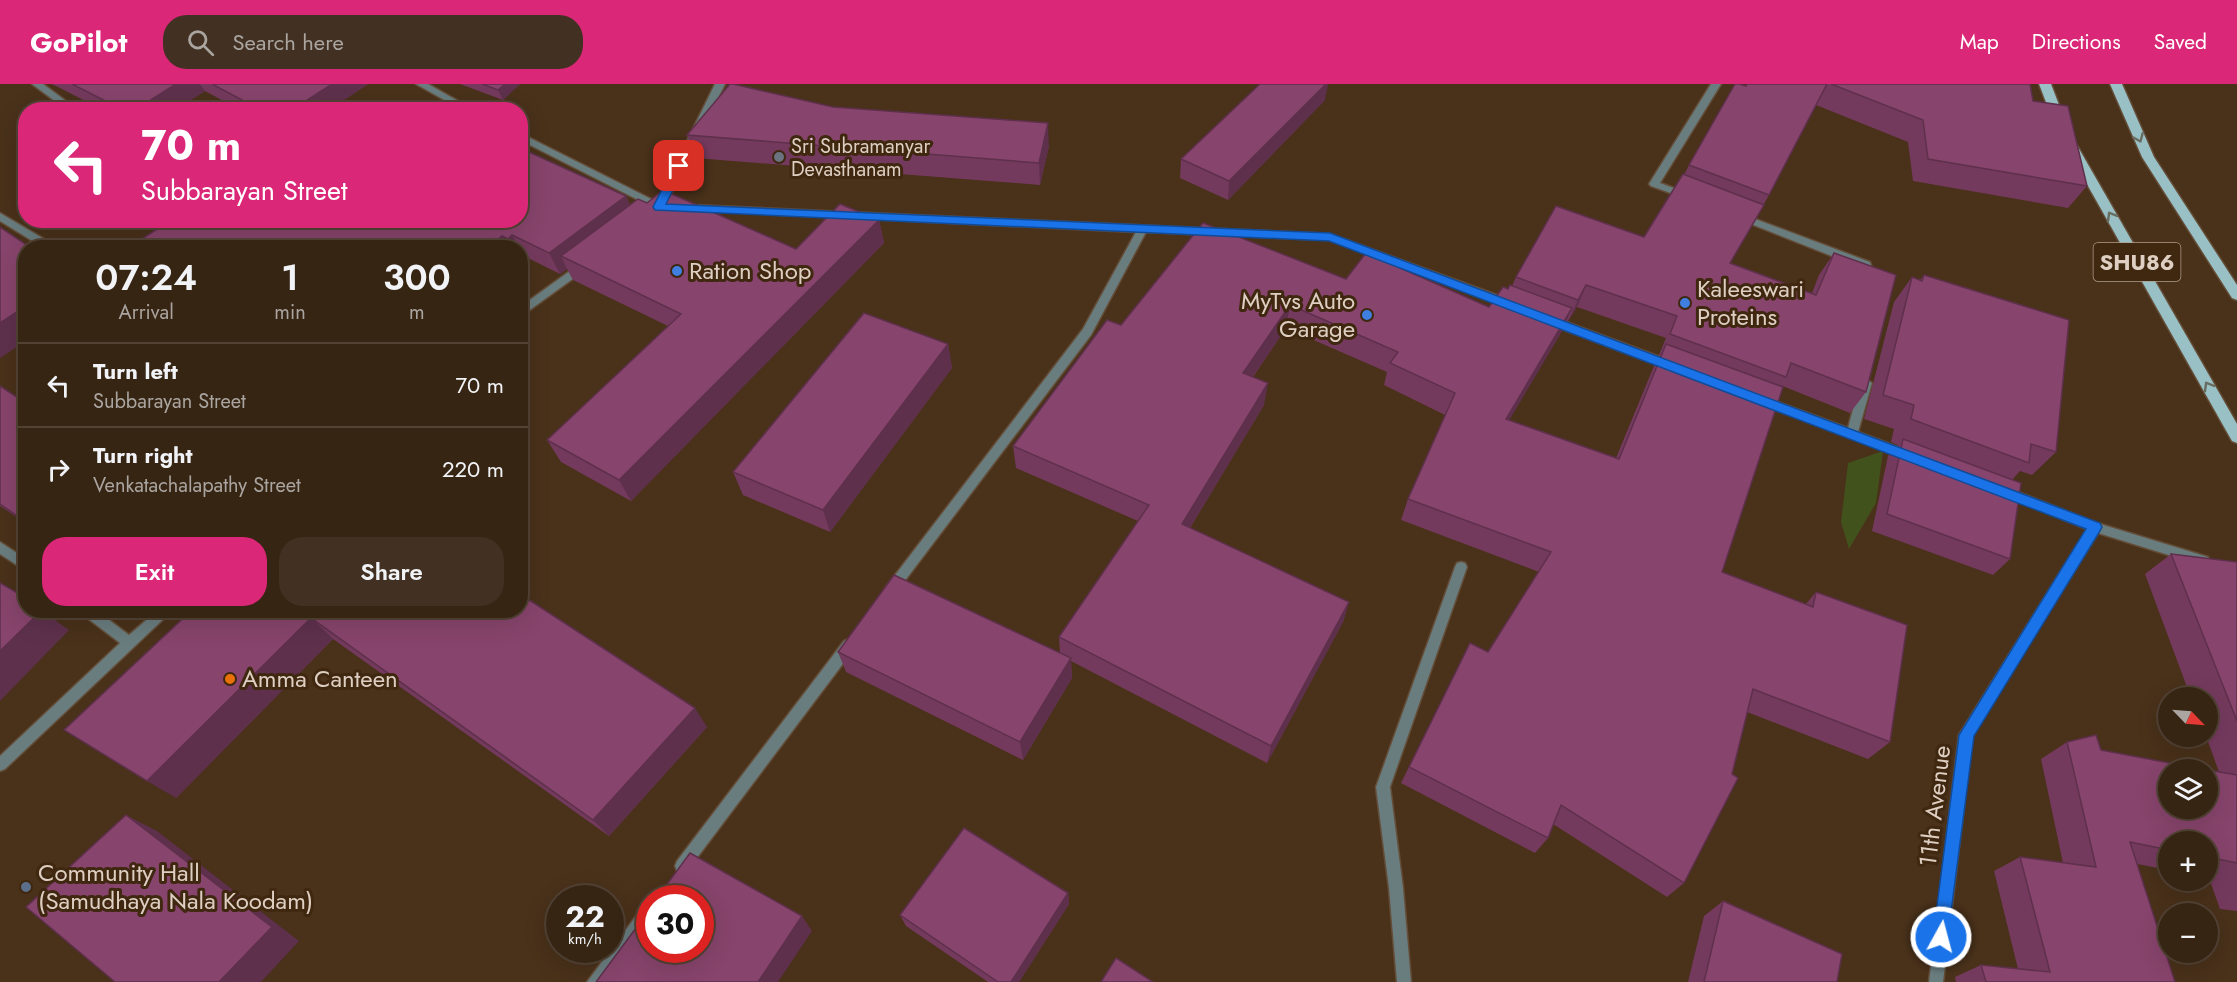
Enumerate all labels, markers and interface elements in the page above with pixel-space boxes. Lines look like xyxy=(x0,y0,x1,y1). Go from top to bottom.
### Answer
search box xyxy=(163,15,583,69)
text: GoPilot xyxy=(30,22,127,63)
icon: search xyxy=(184,26,217,59)
text: Search here xyxy=(232,26,344,58)
text: Map xyxy=(1960,27,1999,57)
text: Directions xyxy=(2032,27,2121,57)
text: Saved xyxy=(2154,27,2207,57)
text: 70 m xyxy=(141,115,241,176)
icon: left xyxy=(42,126,120,204)
one-way arrow xyxy=(2132,131,2144,142)
place label: Sri Subramanyar Devasthanam xyxy=(791,132,930,184)
pin xyxy=(653,140,704,191)
icon: arrive xyxy=(662,149,695,182)
marker: Sri Subramanyar Devasthanam xyxy=(772,150,786,164)
text: Subbarayan Street xyxy=(141,171,347,210)
one-way arrow xyxy=(2107,212,2119,223)
road number: SHU86 xyxy=(2094,243,2180,281)
text: 07:24 xyxy=(95,251,197,303)
text: 1 xyxy=(281,251,299,303)
text: 300 xyxy=(383,251,451,303)
place label: Ration Shop xyxy=(689,253,811,288)
marker: Ration Shop xyxy=(670,264,684,278)
place label: Kaleeswari Proteins xyxy=(1697,271,1804,334)
place label: MyTvs Auto Garage xyxy=(1241,283,1355,346)
marker: Kaleeswari Proteins xyxy=(1678,296,1692,310)
text: Arrival xyxy=(119,298,174,327)
text: min xyxy=(274,298,306,327)
text: m xyxy=(409,298,425,327)
marker: MyTvs Auto Garage xyxy=(1360,308,1374,322)
text: Turn left xyxy=(93,355,178,387)
icon: left xyxy=(42,369,75,402)
text: 70 m xyxy=(455,369,504,401)
one-way arrow xyxy=(2204,382,2215,392)
text: Subbarayan Street xyxy=(93,387,246,416)
text: Turn right xyxy=(93,439,193,471)
icon: right xyxy=(42,453,75,486)
text: 220 m xyxy=(442,453,504,485)
text: Venkatachalapathy Street xyxy=(93,471,301,500)
button: Exit xyxy=(42,537,267,606)
button: Share xyxy=(279,537,504,606)
place label: Amma Canteen xyxy=(242,661,398,696)
marker: Amma Canteen xyxy=(223,672,237,686)
north arrow xyxy=(2158,687,2218,747)
map controls xyxy=(2158,687,2218,963)
street label: 11th Avenue xyxy=(1910,743,1959,869)
button: layers xyxy=(2158,759,2218,819)
button: + xyxy=(2158,831,2218,891)
place label: Community Hall (Samudhaya Nala Koodam) xyxy=(38,855,313,918)
marker: Community Hall (Samudhaya Nala Koodam) xyxy=(19,880,33,894)
speed limit sign: 30 xyxy=(636,885,714,963)
text: 22 xyxy=(565,895,605,938)
button: − xyxy=(2158,903,2218,963)
position arrow xyxy=(1909,905,1973,969)
text: km/h xyxy=(568,928,602,950)

